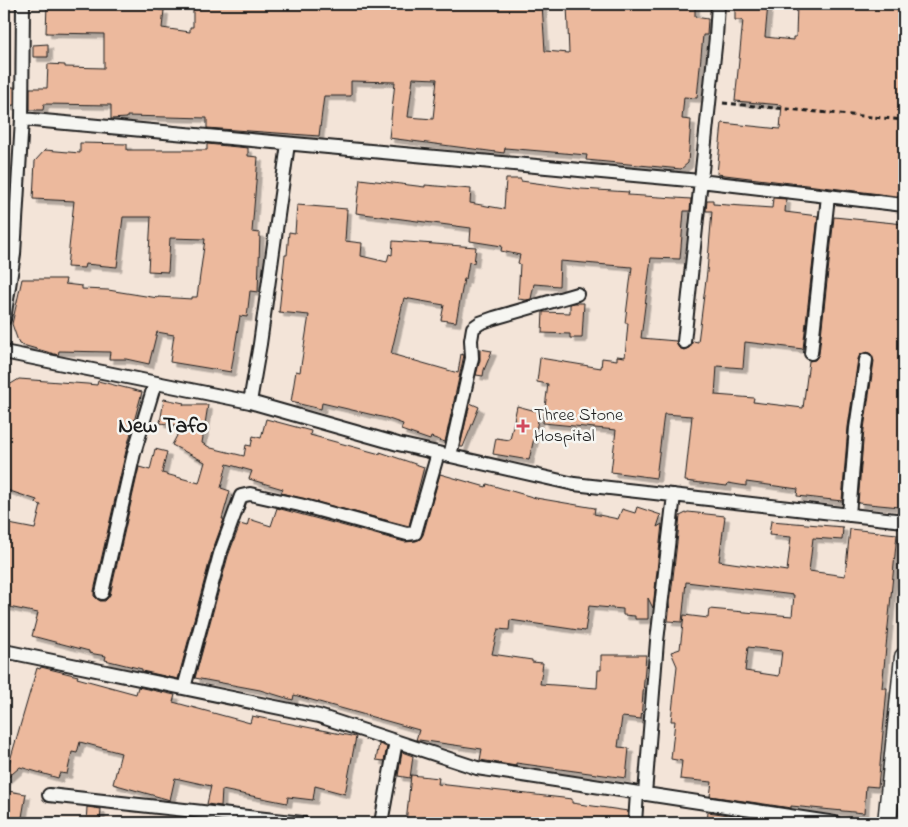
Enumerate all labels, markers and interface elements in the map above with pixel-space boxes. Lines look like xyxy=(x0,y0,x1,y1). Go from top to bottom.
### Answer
place label: Three Stone Hospital xyxy=(534,403,624,450)
district label: New Tafo xyxy=(118,411,208,443)
marker: Three Stone Hospital xyxy=(516,419,530,433)

